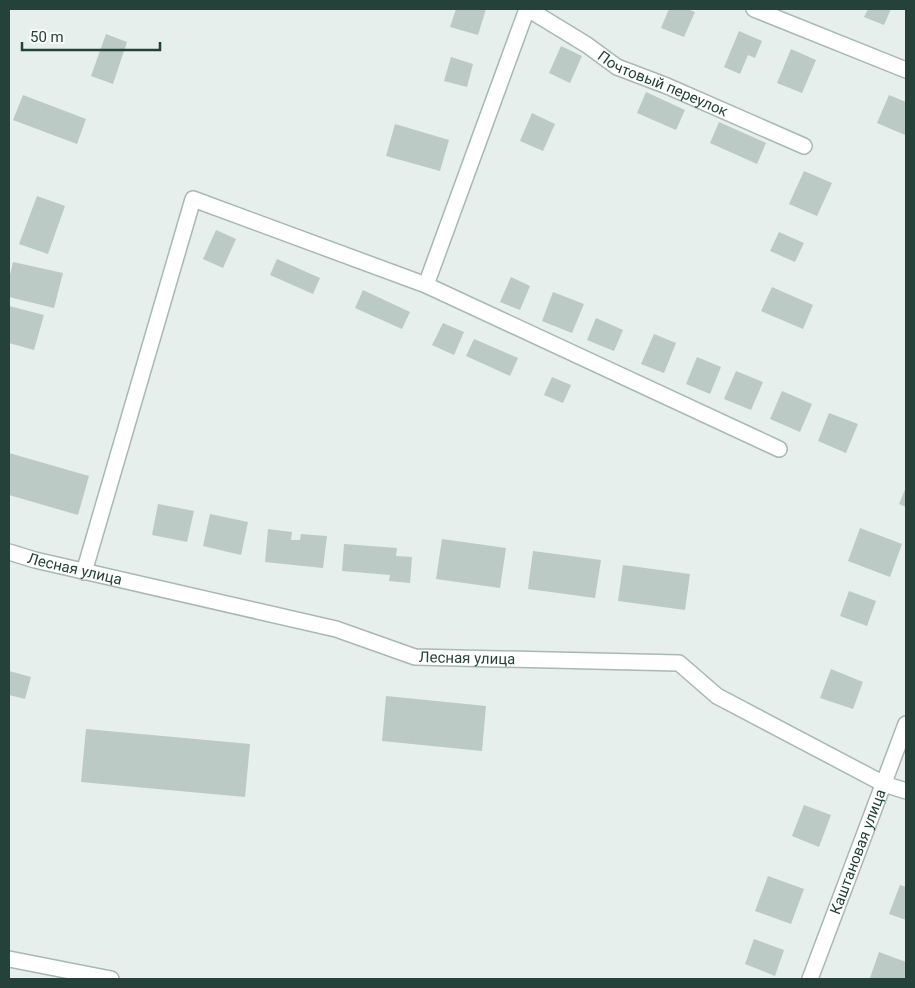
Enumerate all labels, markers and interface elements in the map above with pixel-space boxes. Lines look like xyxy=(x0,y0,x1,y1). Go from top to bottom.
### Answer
scale bar xyxy=(22,20,160,52)
text: 50 m xyxy=(30,28,64,46)
street label: Почтовый переулок xyxy=(594,47,731,121)
street label: Лесная улица xyxy=(25,549,124,589)
street label: Лесная улица xyxy=(419,648,516,668)
street label: Каштановая улица xyxy=(826,787,890,917)

